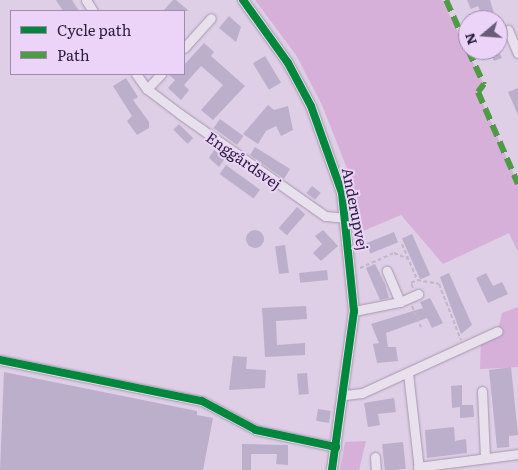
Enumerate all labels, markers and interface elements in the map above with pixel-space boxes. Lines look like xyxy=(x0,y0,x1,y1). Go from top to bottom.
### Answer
legend xyxy=(10,10,185,75)
north arrow xyxy=(458,10,508,60)
text: Cycle path xyxy=(57,18,131,41)
text: N xyxy=(458,31,481,48)
text: Path xyxy=(57,43,90,66)
street label: Enggårdsvej xyxy=(203,127,285,193)
street label: Anderupvej xyxy=(339,166,373,252)

